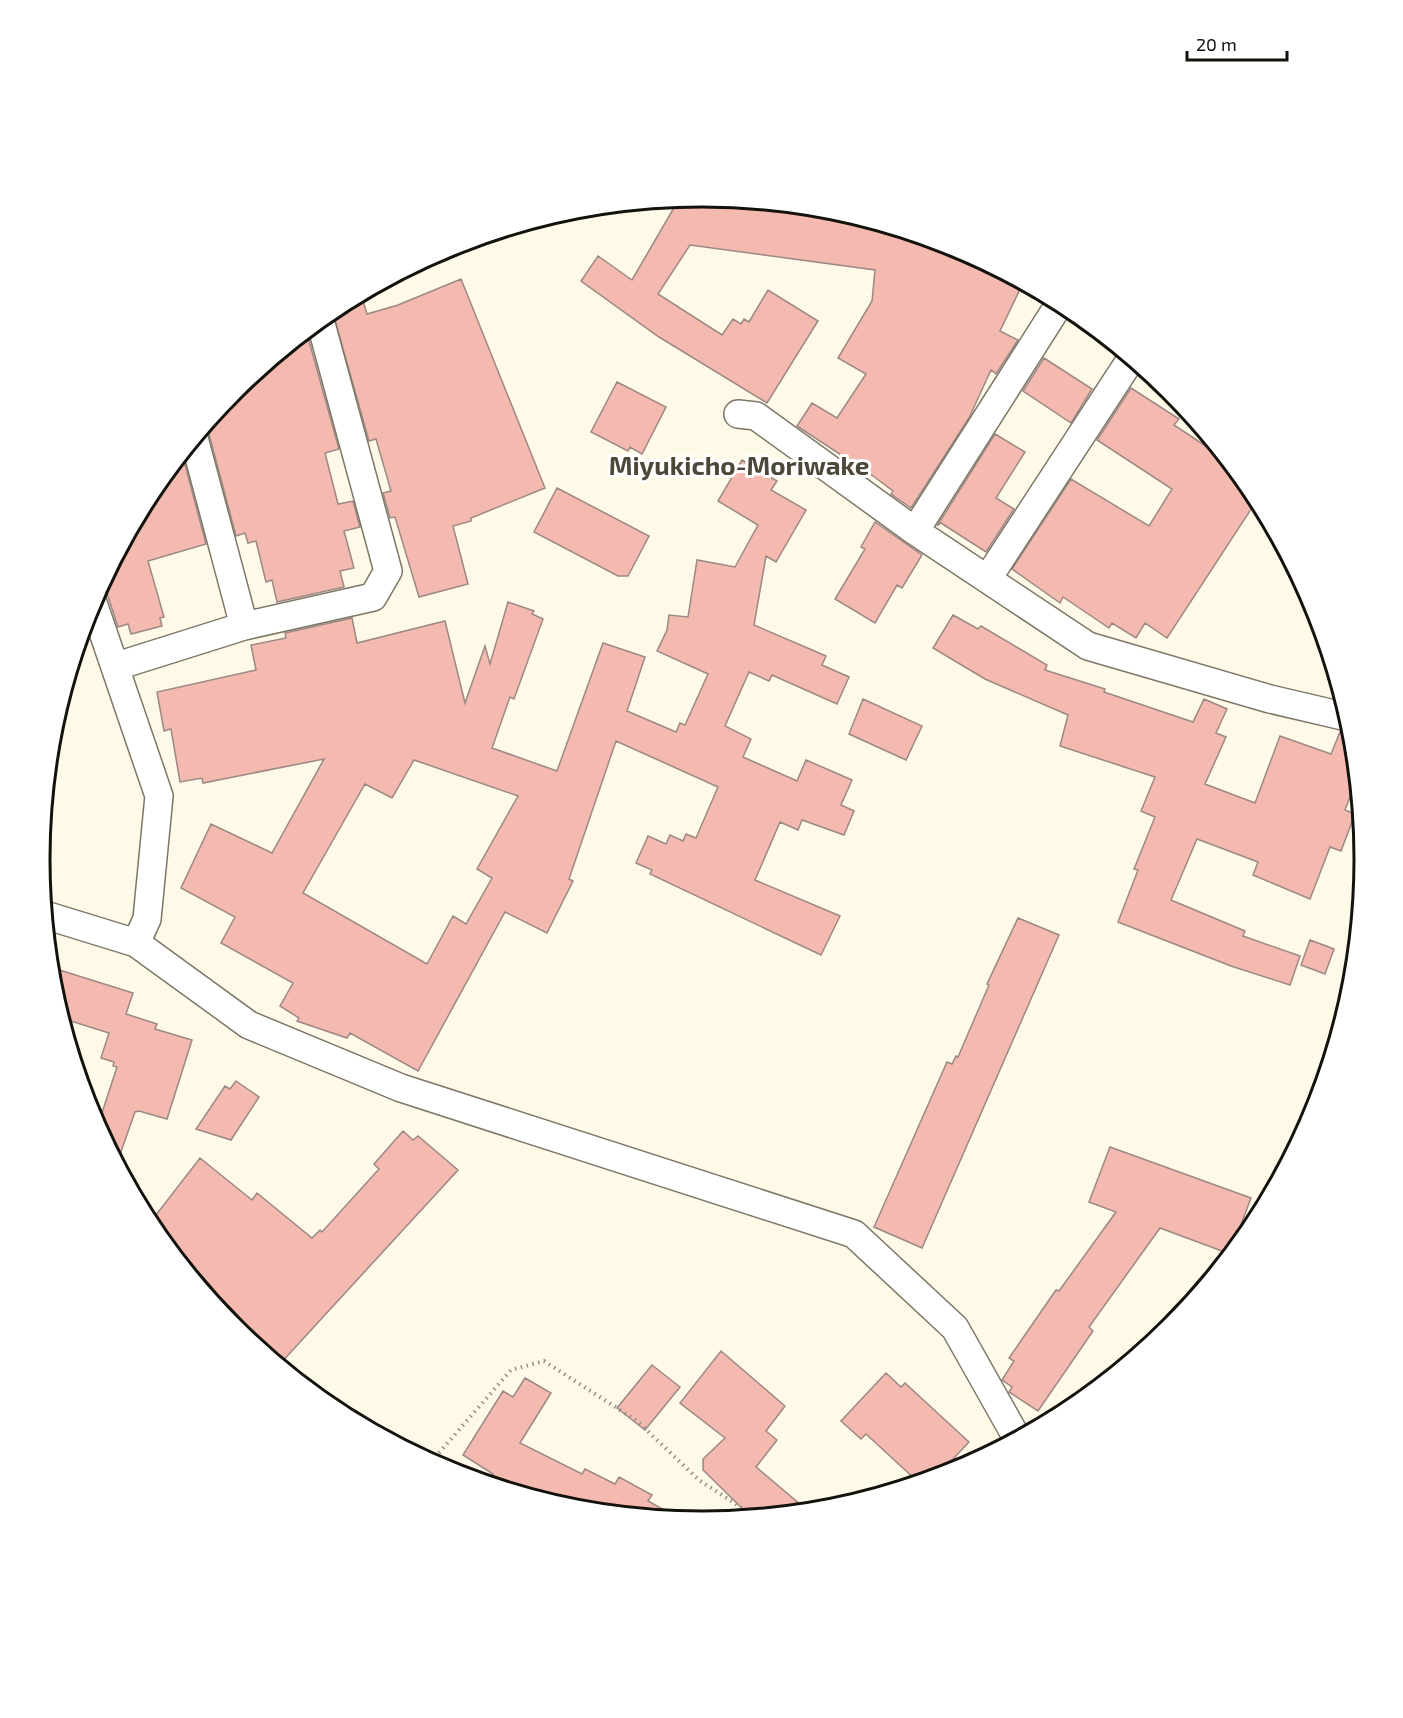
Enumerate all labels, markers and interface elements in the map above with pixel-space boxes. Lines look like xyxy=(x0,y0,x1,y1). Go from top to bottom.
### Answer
scale bar xyxy=(1187,24,1288,62)
text: 20 m xyxy=(1196,33,1237,55)
district label: Miyukicho-Moriwake xyxy=(609,449,869,481)

